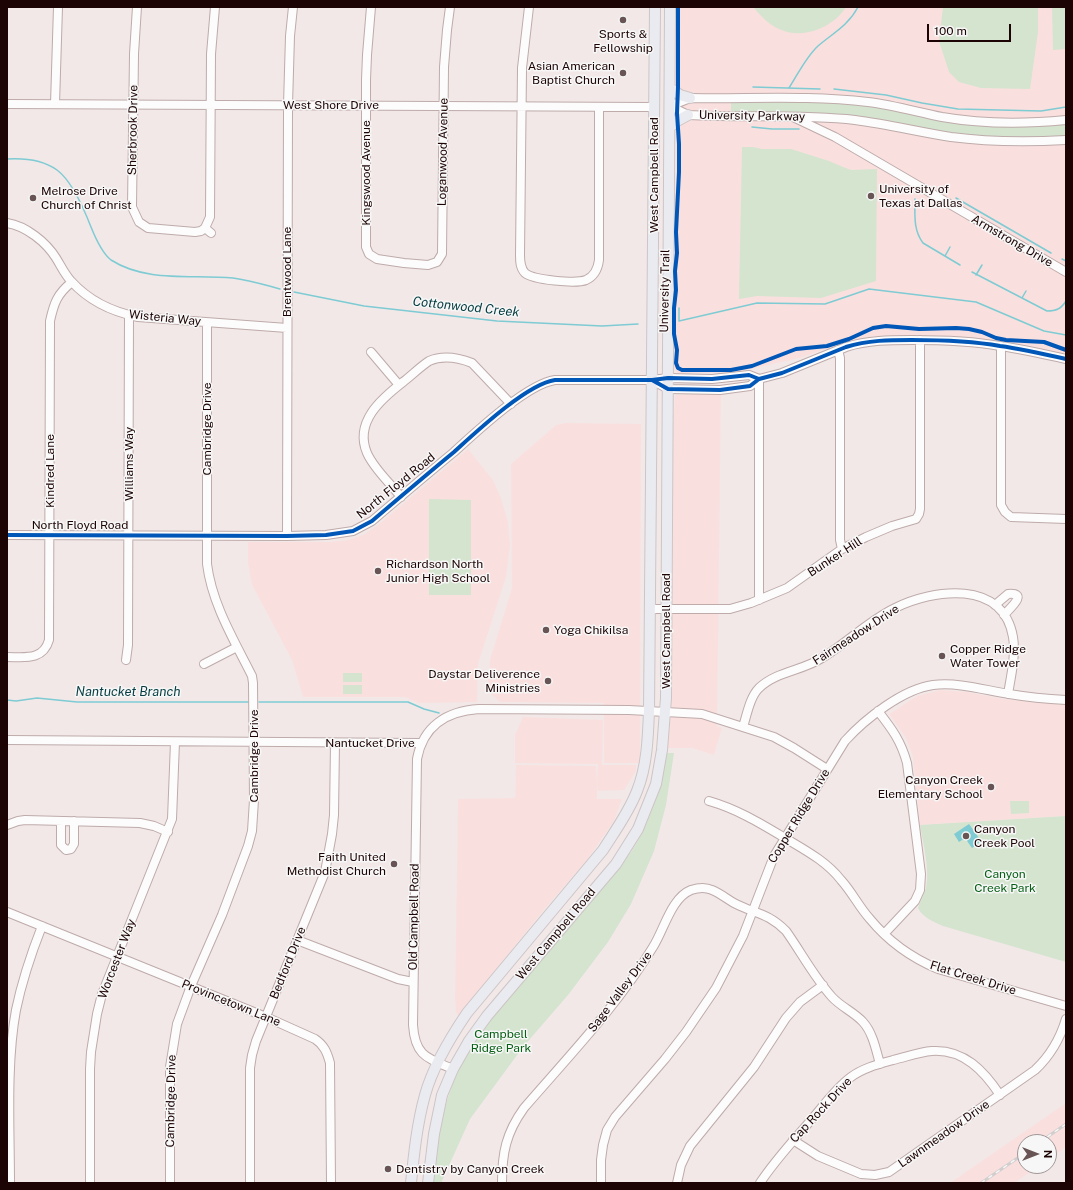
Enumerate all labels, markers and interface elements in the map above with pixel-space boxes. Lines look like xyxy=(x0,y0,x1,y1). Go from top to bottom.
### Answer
marker: Sports & Fellowship xyxy=(618,15,628,25)
scale bar xyxy=(929,16,1013,42)
text: 100 m xyxy=(934,24,967,38)
place label: Sports & Fellowship xyxy=(593,27,653,55)
place label: Asian American Baptist Church xyxy=(528,59,615,87)
marker: Asian American Baptist Church xyxy=(618,68,628,78)
street label: Sherbrook Drive xyxy=(125,85,141,175)
street label: West Shore Drive xyxy=(283,98,379,112)
street label: Loganwood Avenue xyxy=(435,98,451,206)
street label: University Parkway xyxy=(699,108,805,124)
street label: West Campbell Road xyxy=(647,117,661,233)
street label: Kingswood Avenue xyxy=(359,120,373,226)
place label: University of Texas at Dallas xyxy=(879,182,962,210)
place label: Melrose Drive Church of Christ xyxy=(41,184,132,212)
marker: University of Texas at Dallas xyxy=(866,191,876,201)
marker: Melrose Drive Church of Christ xyxy=(28,193,38,203)
street label: Armstrong Drive xyxy=(969,212,1055,270)
street label: Brentwood Lane xyxy=(280,227,294,317)
street label: University Trail xyxy=(657,249,673,333)
water label: Cottonwood Creek xyxy=(412,294,520,320)
street label: Wisteria Way xyxy=(128,307,202,329)
street label: Cambridge Drive xyxy=(200,383,214,475)
street label: Williams Way xyxy=(122,427,136,501)
street label: Kindred Lane xyxy=(43,434,57,508)
street label: North Floyd Road xyxy=(354,450,438,522)
street label: North Floyd Road xyxy=(32,518,128,532)
street label: Bunker Hill xyxy=(805,534,865,580)
place label: Richardson North Junior High School xyxy=(386,557,490,585)
marker: Richardson North Junior High School xyxy=(373,566,383,576)
street label: West Campbell Road xyxy=(659,573,673,689)
street label: Fairmeadow Drive xyxy=(810,602,902,668)
place label: Yoga Chikilsa xyxy=(554,623,628,637)
marker: Yoga Chikilsa xyxy=(541,625,551,635)
place label: Copper Ridge Water Tower xyxy=(950,642,1026,670)
marker: Copper Ridge Water Tower xyxy=(937,651,947,661)
place label: Daystar Deliverence Ministries xyxy=(428,667,540,695)
marker: Daystar Deliverence Ministries xyxy=(543,676,553,686)
water label: Nantucket Branch xyxy=(75,684,181,700)
street label: Cambridge Drive xyxy=(247,710,261,802)
street label: Nantucket Drive xyxy=(325,736,415,750)
street label: Copper Ridge Drive xyxy=(765,766,833,866)
place label: Canyon Creek Elementary School xyxy=(878,773,983,801)
marker: Canyon Creek Elementary School xyxy=(986,782,996,792)
place label: Canyon Creek Pool xyxy=(974,822,1035,850)
marker: Canyon Creek Pool xyxy=(961,831,971,841)
place label: Faith United Methodist Church xyxy=(287,850,386,878)
marker: Faith United Methodist Church xyxy=(389,859,399,869)
street label: Old Campbell Road xyxy=(406,863,422,971)
park label: Canyon Creek Park xyxy=(974,867,1036,895)
street label: West Campbell Road xyxy=(513,885,599,983)
street label: Worcester Way xyxy=(95,917,139,1001)
street label: Bedford Drive xyxy=(267,925,309,1001)
street label: Sage Valley Drive xyxy=(585,949,655,1035)
street label: Flat Creek Drive xyxy=(928,958,1018,998)
street label: Provincetown Lane xyxy=(179,977,283,1029)
park label: Campbell Ridge Park xyxy=(471,1027,531,1055)
street label: Cambridge Drive xyxy=(163,1054,179,1148)
street label: Cap Rock Drive xyxy=(787,1074,855,1146)
street label: Lawnmeadow Drive xyxy=(896,1097,992,1171)
north arrow xyxy=(1017,1134,1057,1174)
text: N xyxy=(1042,1150,1054,1158)
place label: Dentistry by Canyon Creek xyxy=(396,1162,544,1176)
marker: Dentistry by Canyon Creek xyxy=(383,1164,393,1174)

